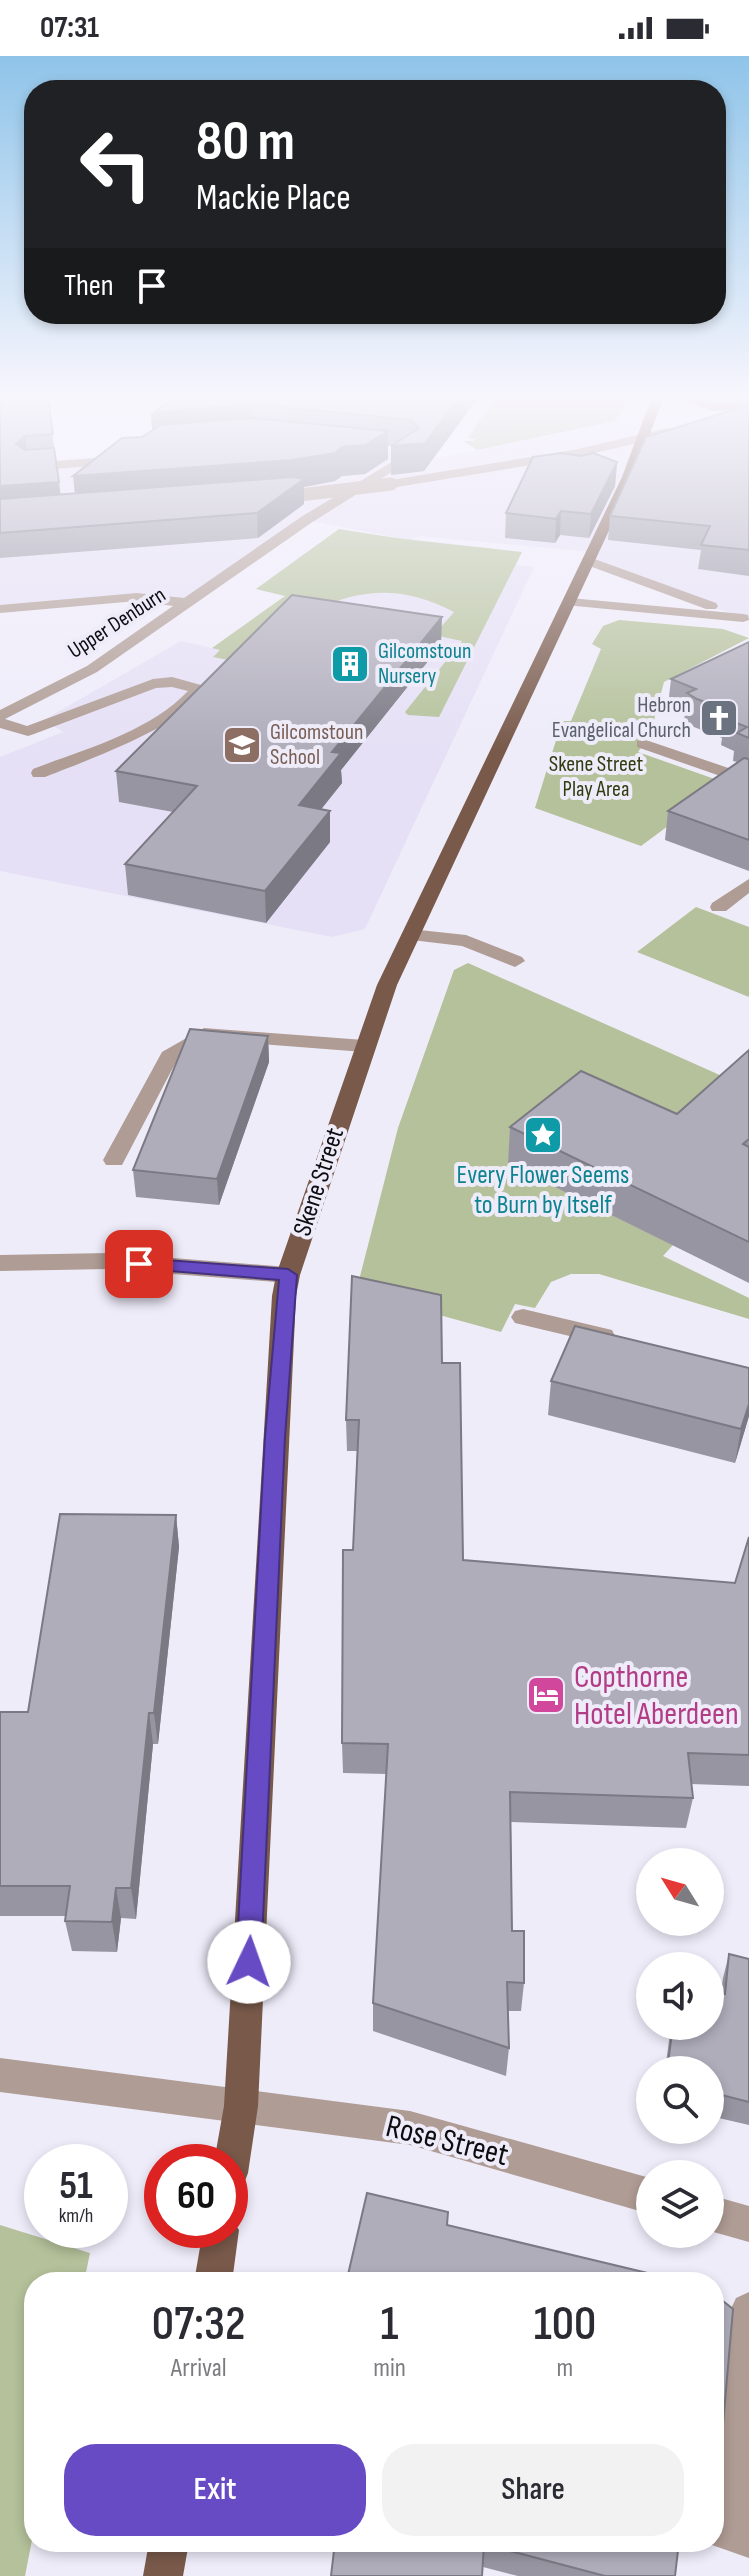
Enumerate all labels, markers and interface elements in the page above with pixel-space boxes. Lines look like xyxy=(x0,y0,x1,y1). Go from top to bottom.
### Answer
text: 07:31 xyxy=(40,10,99,46)
text: 80 m xyxy=(196,109,295,176)
icon: left xyxy=(64,112,168,216)
text: Mackie Place xyxy=(196,177,351,220)
icon: arrive xyxy=(130,264,174,308)
text: Then xyxy=(64,268,114,304)
street label: Upper Denburn xyxy=(63,581,171,665)
place label: Gilcomstoun Nursery xyxy=(378,638,471,690)
building icon: Gilcomstoun Nursery xyxy=(329,643,371,685)
place label: Hebron Evangelical Church xyxy=(552,692,691,744)
church icon: Hebron Evangelical Church xyxy=(698,697,740,739)
place label: Gilcomstoun School xyxy=(270,719,363,771)
school or university icon: Gilcomstoun School xyxy=(221,724,263,766)
park label: Skene Street Play Area xyxy=(549,751,644,803)
place icon: Every Flower Seems to Burn by Itself xyxy=(522,1114,564,1156)
street label: Skene Street xyxy=(287,1124,351,1240)
place label: Every Flower Seems to Burn by Itself xyxy=(457,1160,629,1221)
pin xyxy=(105,1230,173,1298)
icon: arrive xyxy=(117,1242,161,1286)
place label: Copthorne Hotel Aberdeen xyxy=(574,1658,739,1734)
hotel icon: Copthorne Hotel Aberdeen xyxy=(525,1674,567,1716)
north arrow xyxy=(636,1848,724,1936)
map controls xyxy=(636,1848,724,2248)
position arrow xyxy=(207,1920,291,2004)
button: sound xyxy=(636,1952,724,2040)
button: search xyxy=(636,2056,724,2144)
street label: Rose Street xyxy=(382,2107,512,2175)
speed limit sign: 60 xyxy=(144,2144,248,2248)
button: layers xyxy=(636,2160,724,2248)
text: 51 xyxy=(59,2162,93,2210)
text: km/h xyxy=(59,2204,93,2228)
text: 07:32 xyxy=(152,2296,245,2353)
text: 1 xyxy=(381,2296,399,2353)
text: 100 xyxy=(534,2296,596,2353)
text: Arrival xyxy=(171,2353,227,2384)
text: min xyxy=(373,2353,406,2384)
text: m xyxy=(557,2353,573,2384)
button: Exit xyxy=(64,2444,366,2536)
button: Share xyxy=(382,2444,684,2536)

